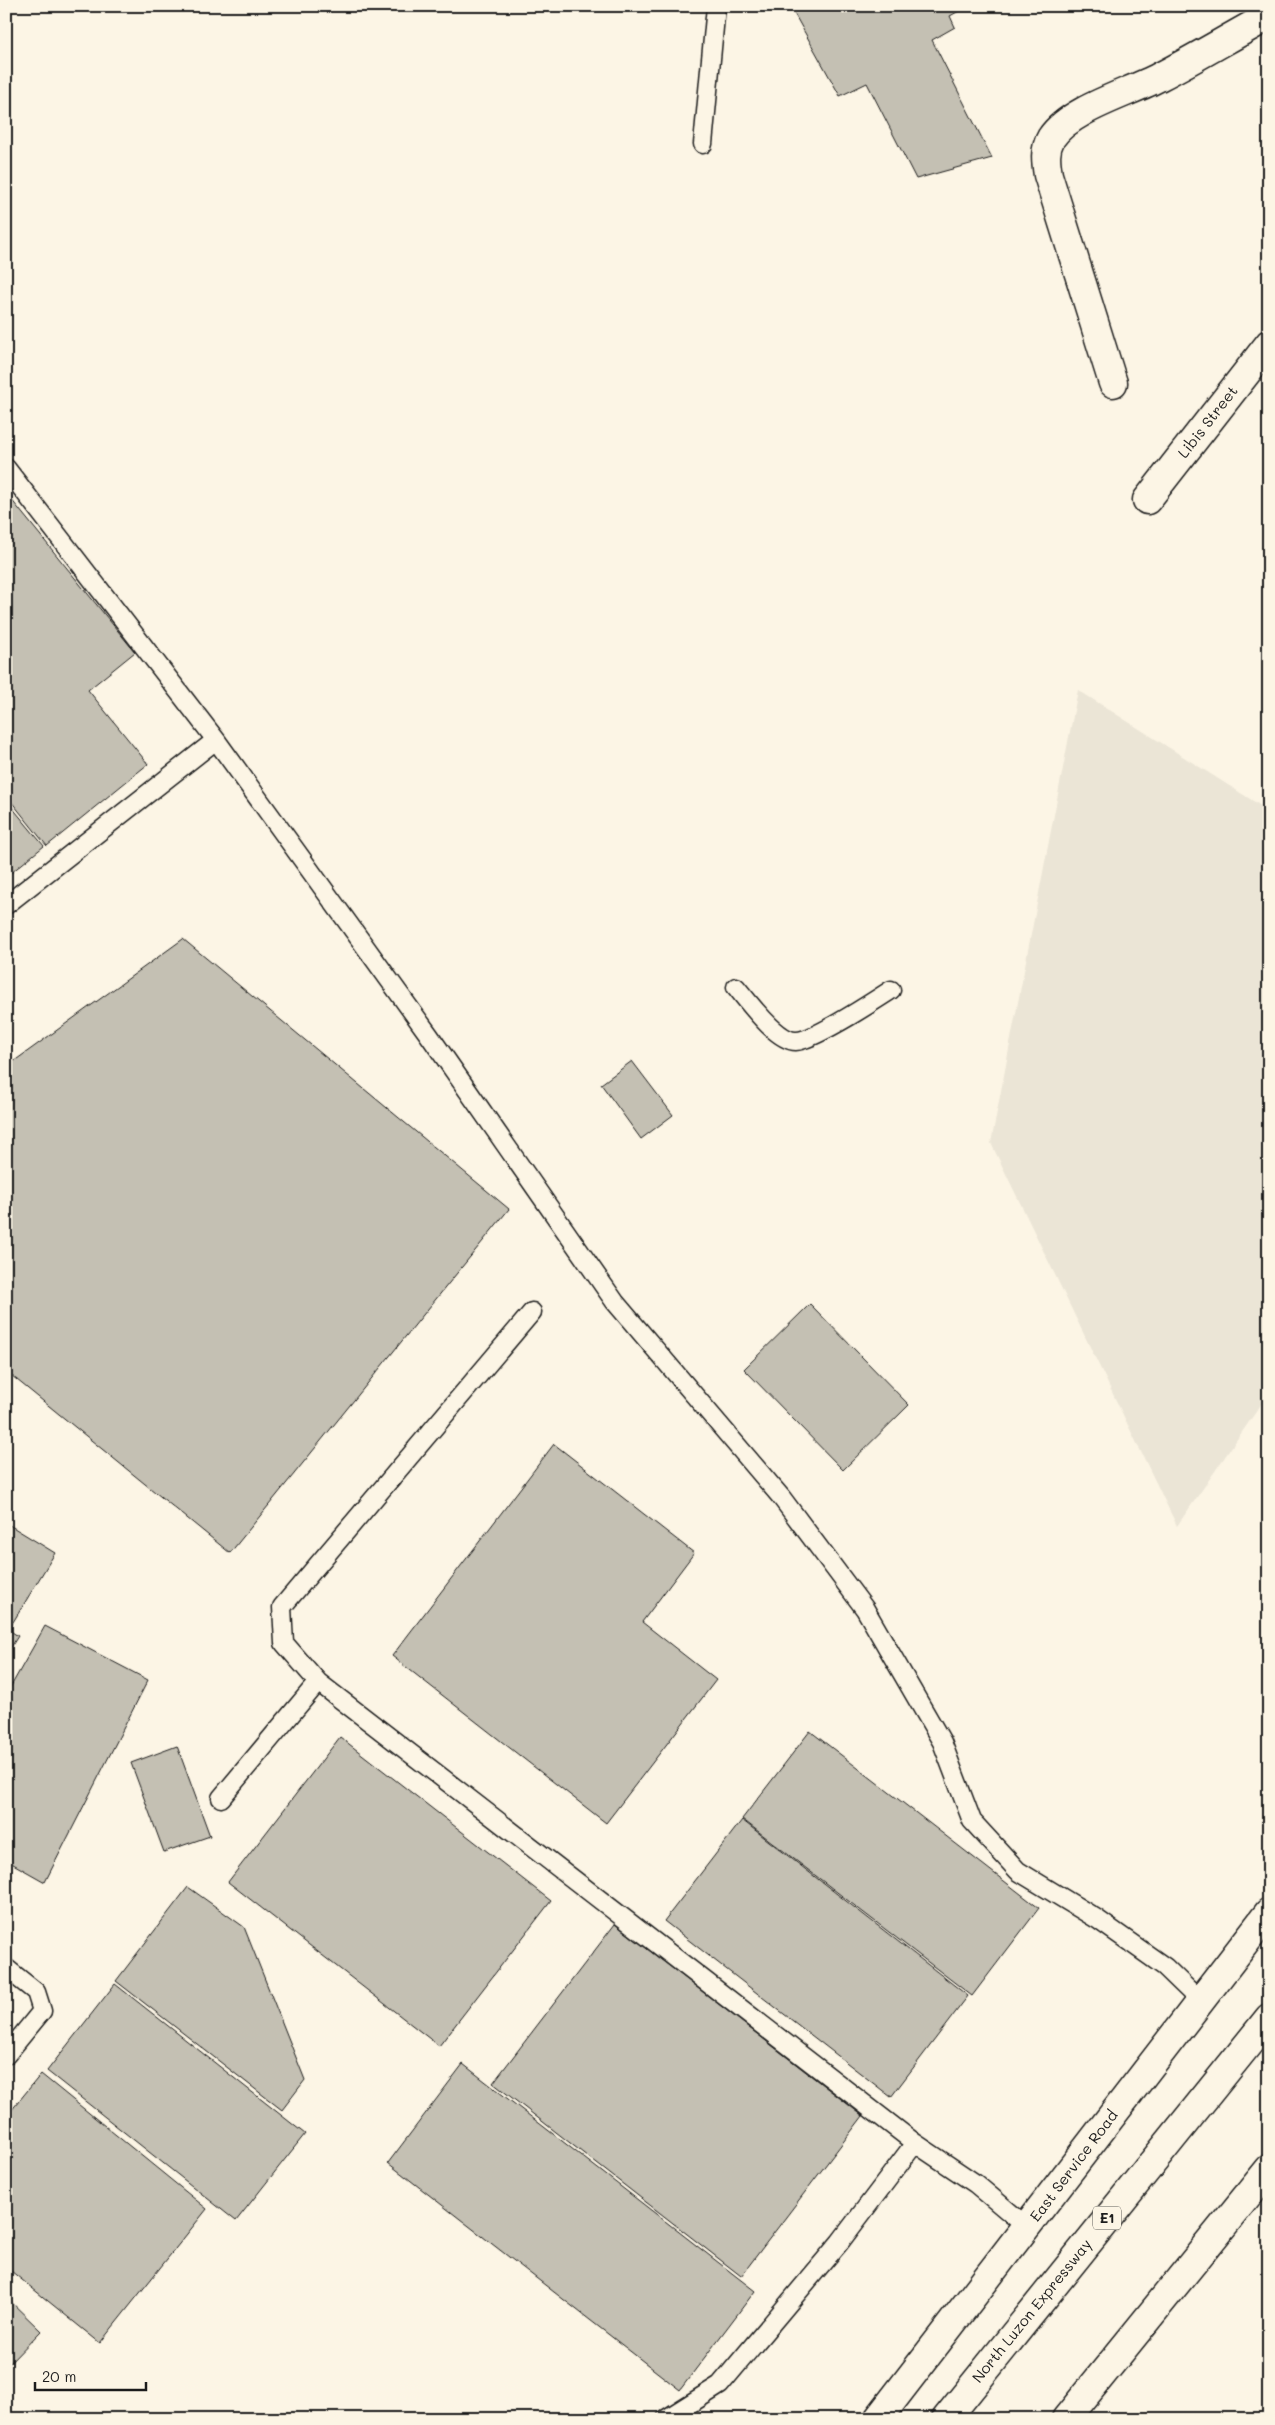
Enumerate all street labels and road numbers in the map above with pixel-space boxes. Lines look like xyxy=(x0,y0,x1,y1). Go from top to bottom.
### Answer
street label: Libis Street xyxy=(1173,381,1242,462)
street label: East Service Road xyxy=(1025,2106,1122,2225)
road number: E1 xyxy=(1093,2206,1121,2230)
street label: North Luzon Expressway xyxy=(967,2234,1096,2386)

